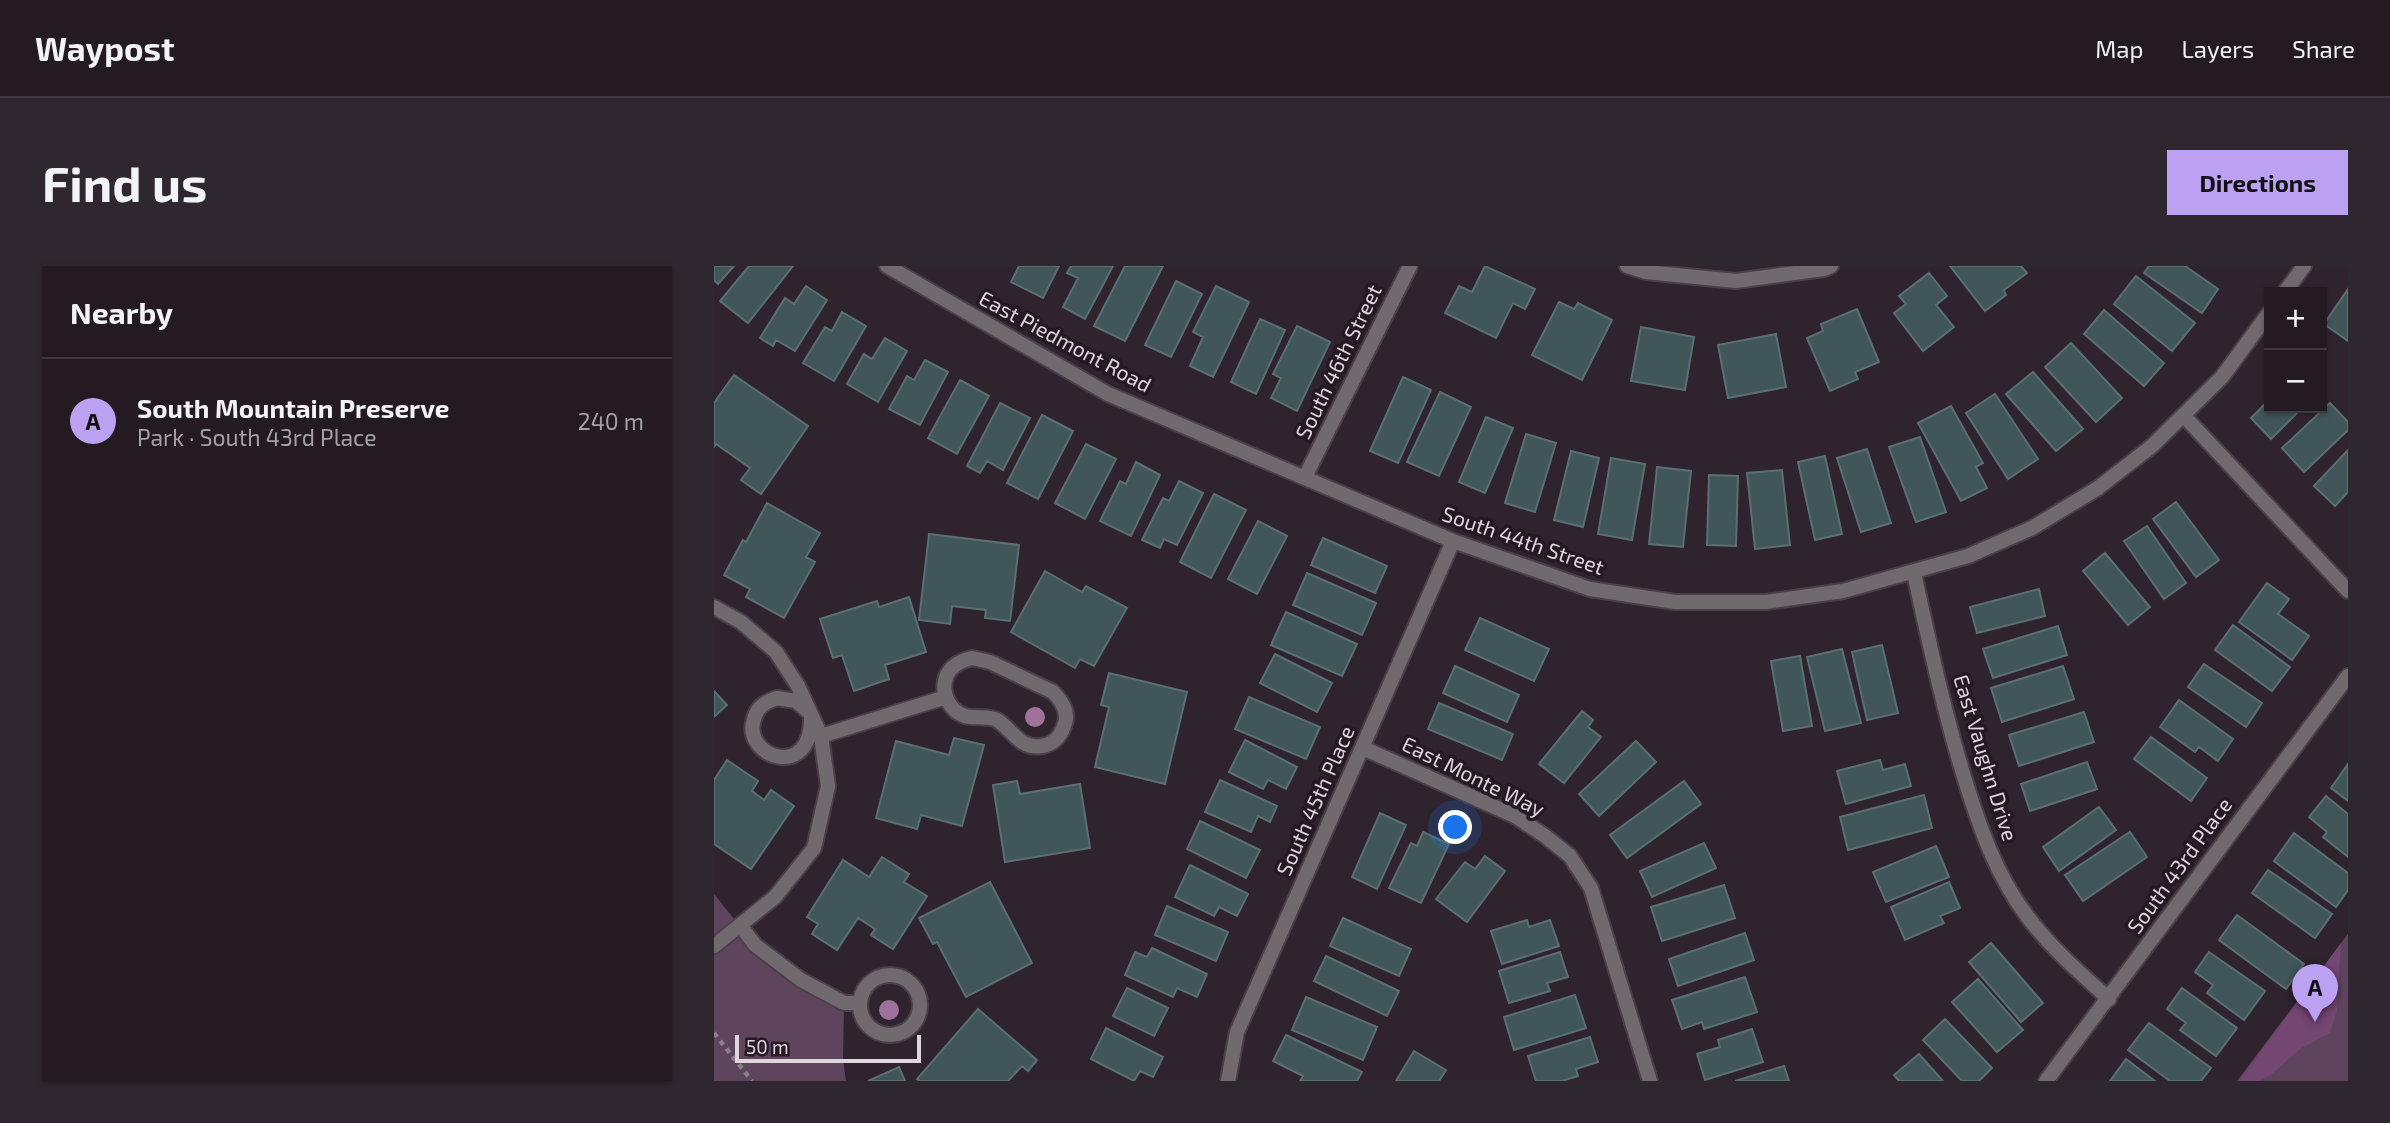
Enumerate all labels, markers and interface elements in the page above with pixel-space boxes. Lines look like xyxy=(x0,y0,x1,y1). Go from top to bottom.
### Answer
text: Waypost xyxy=(35,28,174,68)
text: Map xyxy=(2095,34,2143,63)
text: Layers xyxy=(2181,34,2254,63)
text: Share xyxy=(2292,34,2355,63)
button: Directions xyxy=(2167,150,2348,215)
text: Find us xyxy=(42,153,207,212)
street label: South 46th Street xyxy=(1289,280,1386,443)
street label: East Piedmont Road xyxy=(975,285,1156,397)
map controls xyxy=(2264,287,2327,413)
button: + xyxy=(2264,287,2327,350)
text: Nearby xyxy=(70,294,173,330)
button: − xyxy=(2264,350,2327,413)
text: South Mountain Preserve xyxy=(137,392,449,423)
text: A xyxy=(85,407,101,435)
text: 240 m xyxy=(578,407,644,435)
text: Park · South 43rd Place xyxy=(137,423,377,451)
street label: South 44th Street xyxy=(1439,500,1608,579)
street label: East Vaughn Drive xyxy=(1949,671,2024,844)
street label: South 45th Place xyxy=(1270,722,1359,879)
street label: East Monte Way xyxy=(1398,730,1549,821)
street label: South 43rd Place xyxy=(2121,792,2236,938)
your location xyxy=(1438,810,1472,844)
pin: A xyxy=(2292,964,2338,1022)
scale bar xyxy=(735,1032,920,1064)
text: 50 m xyxy=(746,1035,789,1058)

